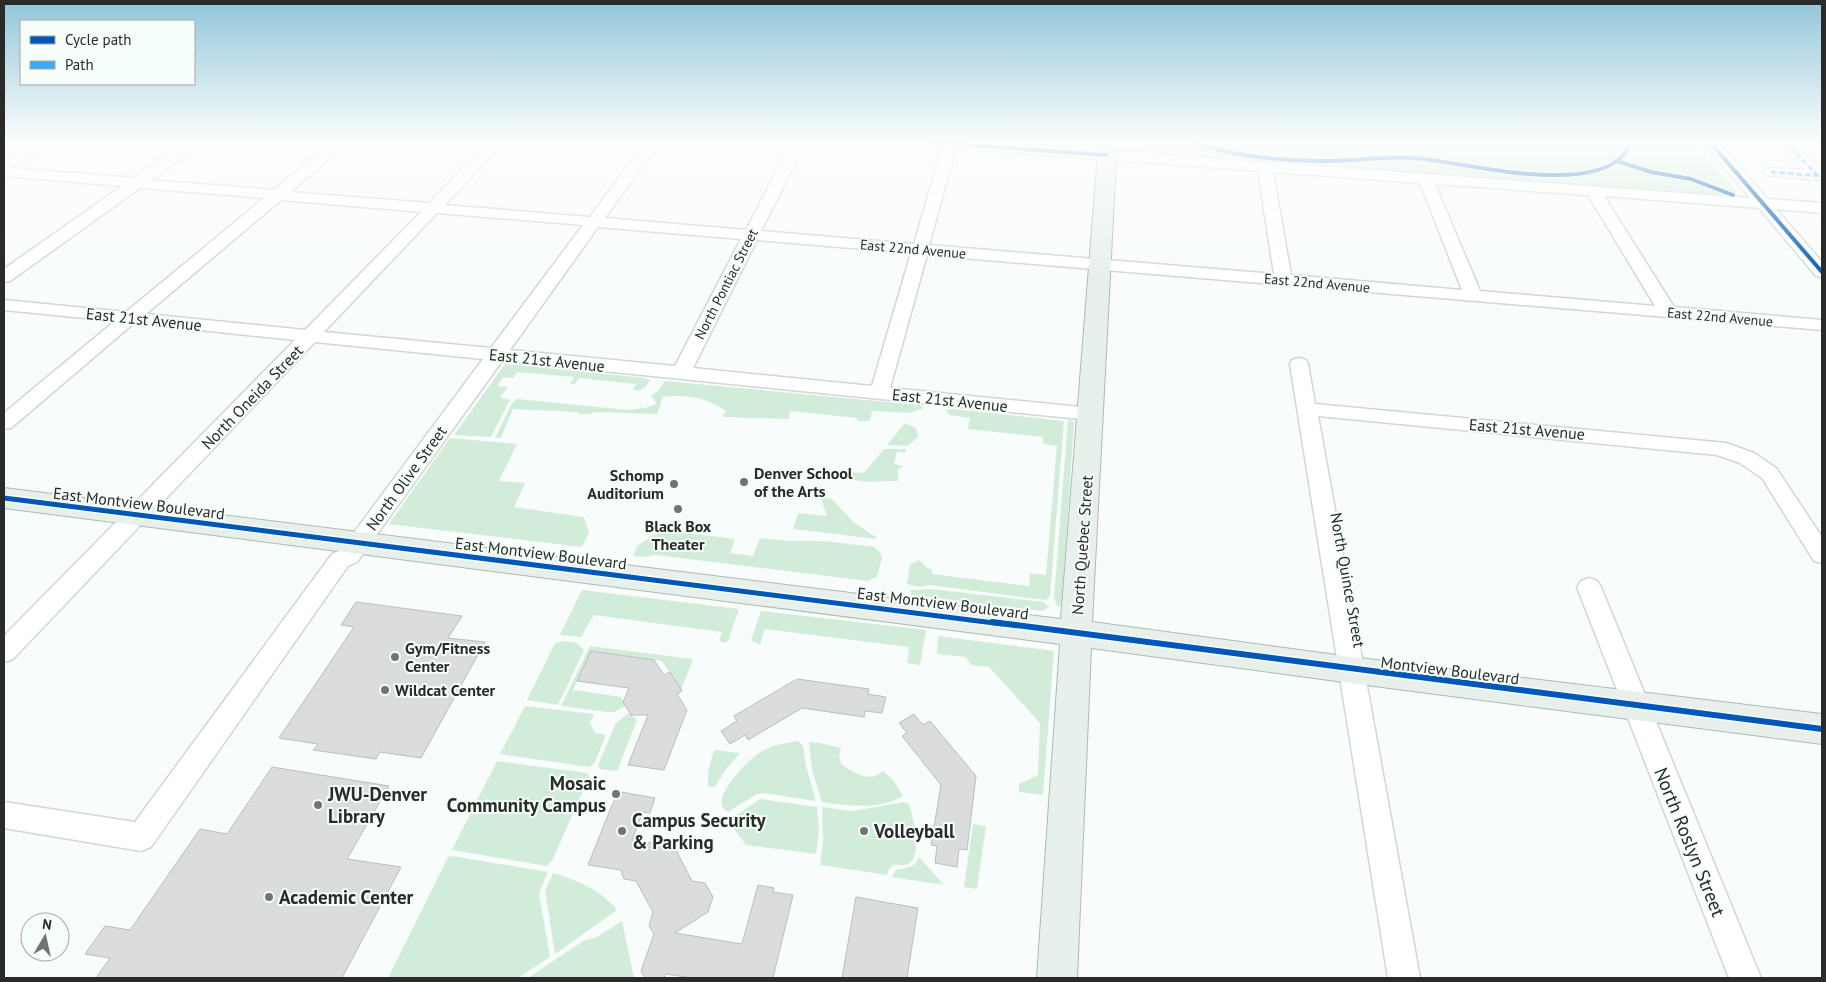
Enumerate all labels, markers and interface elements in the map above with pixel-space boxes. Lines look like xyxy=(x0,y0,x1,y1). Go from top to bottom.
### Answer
legend xyxy=(20,20,195,85)
text: Cycle path xyxy=(65,30,131,49)
text: Path xyxy=(65,55,94,74)
street label: North Pontiac Street xyxy=(690,225,762,342)
street label: East 22nd Avenue xyxy=(859,235,967,263)
street label: East 22nd Avenue xyxy=(1263,269,1371,297)
street label: East 21st Avenue xyxy=(85,303,203,335)
street label: East 22nd Avenue xyxy=(1666,303,1774,331)
street label: North Oneida Street xyxy=(197,340,307,453)
street label: East 21st Avenue xyxy=(488,344,606,376)
street label: East 21st Avenue xyxy=(891,384,1009,416)
street label: East 21st Avenue xyxy=(1468,414,1586,444)
street label: North Olive Street xyxy=(361,421,451,534)
place label: Denver School of the Arts xyxy=(754,463,853,501)
place label: Schomp Auditorium xyxy=(587,465,664,503)
street label: North Quebec Street xyxy=(1067,474,1097,616)
marker: Denver School of the Arts xyxy=(738,476,750,488)
marker: Schomp Auditorium xyxy=(668,478,680,490)
street label: East Montview Boulevard xyxy=(52,483,226,523)
marker: Black Box Theater xyxy=(672,503,684,515)
street label: North Quince Street xyxy=(1326,511,1370,649)
place label: Black Box Theater xyxy=(645,516,712,554)
street label: East Montview Boulevard xyxy=(454,533,628,573)
street label: East Montview Boulevard xyxy=(856,583,1030,623)
place label: Gym/Fitness Center xyxy=(405,638,490,676)
marker: Gym/Fitness Center xyxy=(389,651,401,663)
street label: Montview Boulevard xyxy=(1379,652,1521,688)
place label: Wildcat Center xyxy=(395,680,496,700)
marker: Wildcat Center xyxy=(379,684,391,696)
street label: North Roslyn Street xyxy=(1649,764,1731,921)
place label: Mosaic Community Campus xyxy=(447,771,606,817)
place label: JWU-Denver Library xyxy=(327,782,427,828)
marker: Mosaic Community Campus xyxy=(610,788,622,800)
marker: JWU-Denver Library xyxy=(312,799,324,811)
place label: Campus Security & Parking xyxy=(632,808,766,854)
place label: Volleyball xyxy=(873,819,955,843)
marker: Campus Security & Parking xyxy=(616,825,628,837)
marker: Volleyball xyxy=(858,825,870,837)
place label: Academic Center xyxy=(279,885,414,909)
marker: Academic Center xyxy=(263,891,275,903)
north arrow xyxy=(20,912,70,962)
text: N xyxy=(41,915,53,934)

